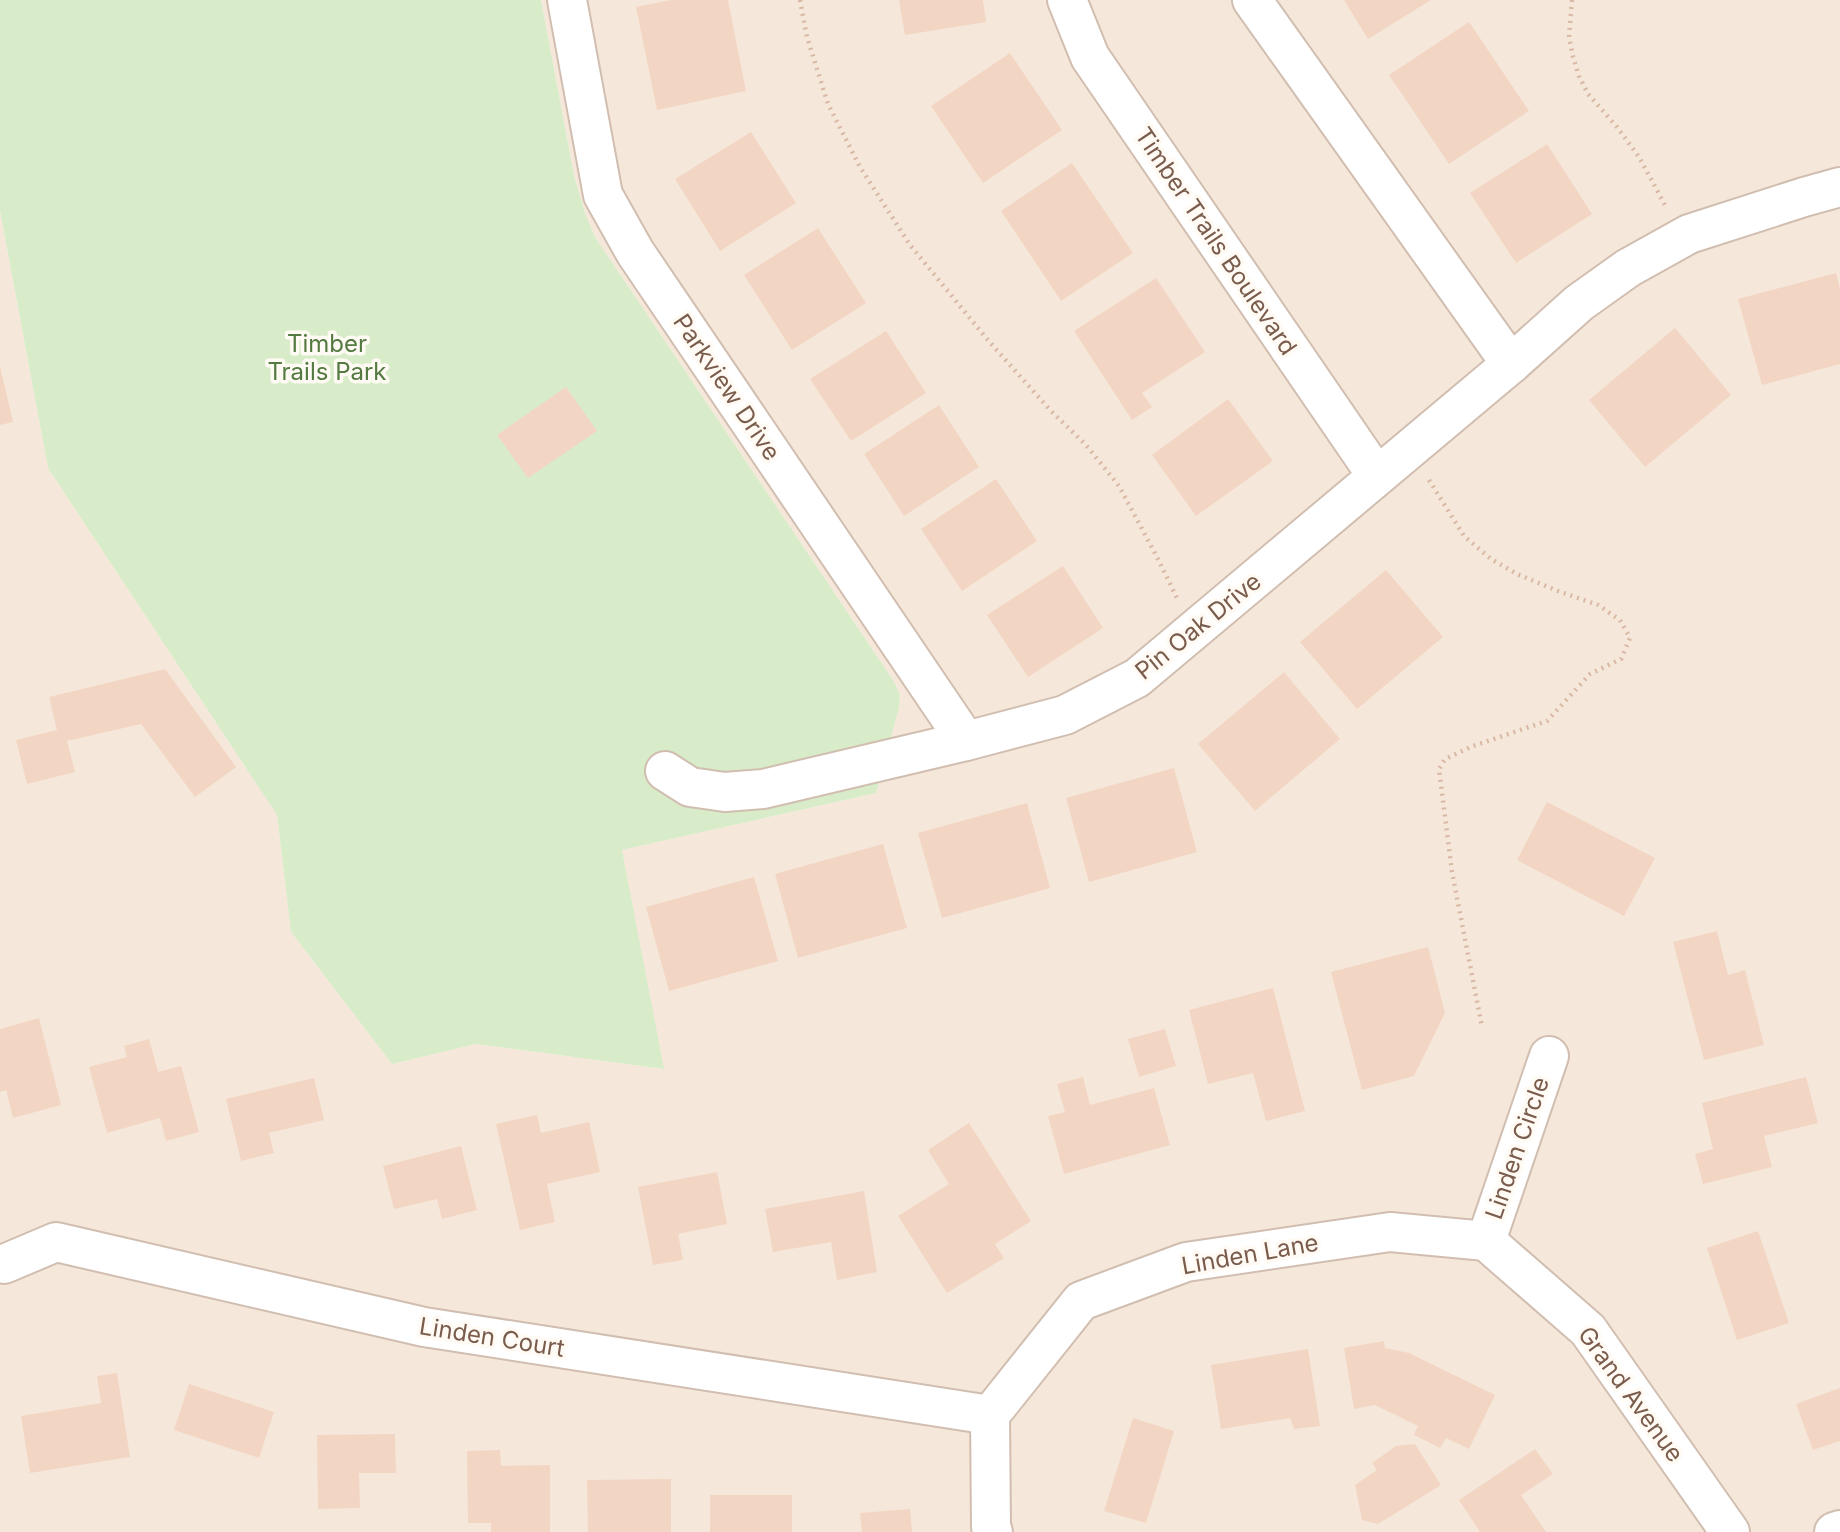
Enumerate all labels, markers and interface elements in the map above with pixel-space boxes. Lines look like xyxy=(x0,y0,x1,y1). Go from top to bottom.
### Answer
street label: Timber Trails Boulevard xyxy=(1129,122,1303,360)
street label: Parkview Drive xyxy=(667,308,787,466)
park label: Timber Trails Park xyxy=(267,329,387,386)
street label: Pin Oak Drive xyxy=(1129,566,1267,686)
street label: Linden Circle xyxy=(1479,1073,1555,1223)
street label: Linden Lane xyxy=(1179,1228,1321,1280)
street label: Linden Court xyxy=(417,1311,567,1363)
street label: Grand Avenue xyxy=(1572,1321,1690,1467)

